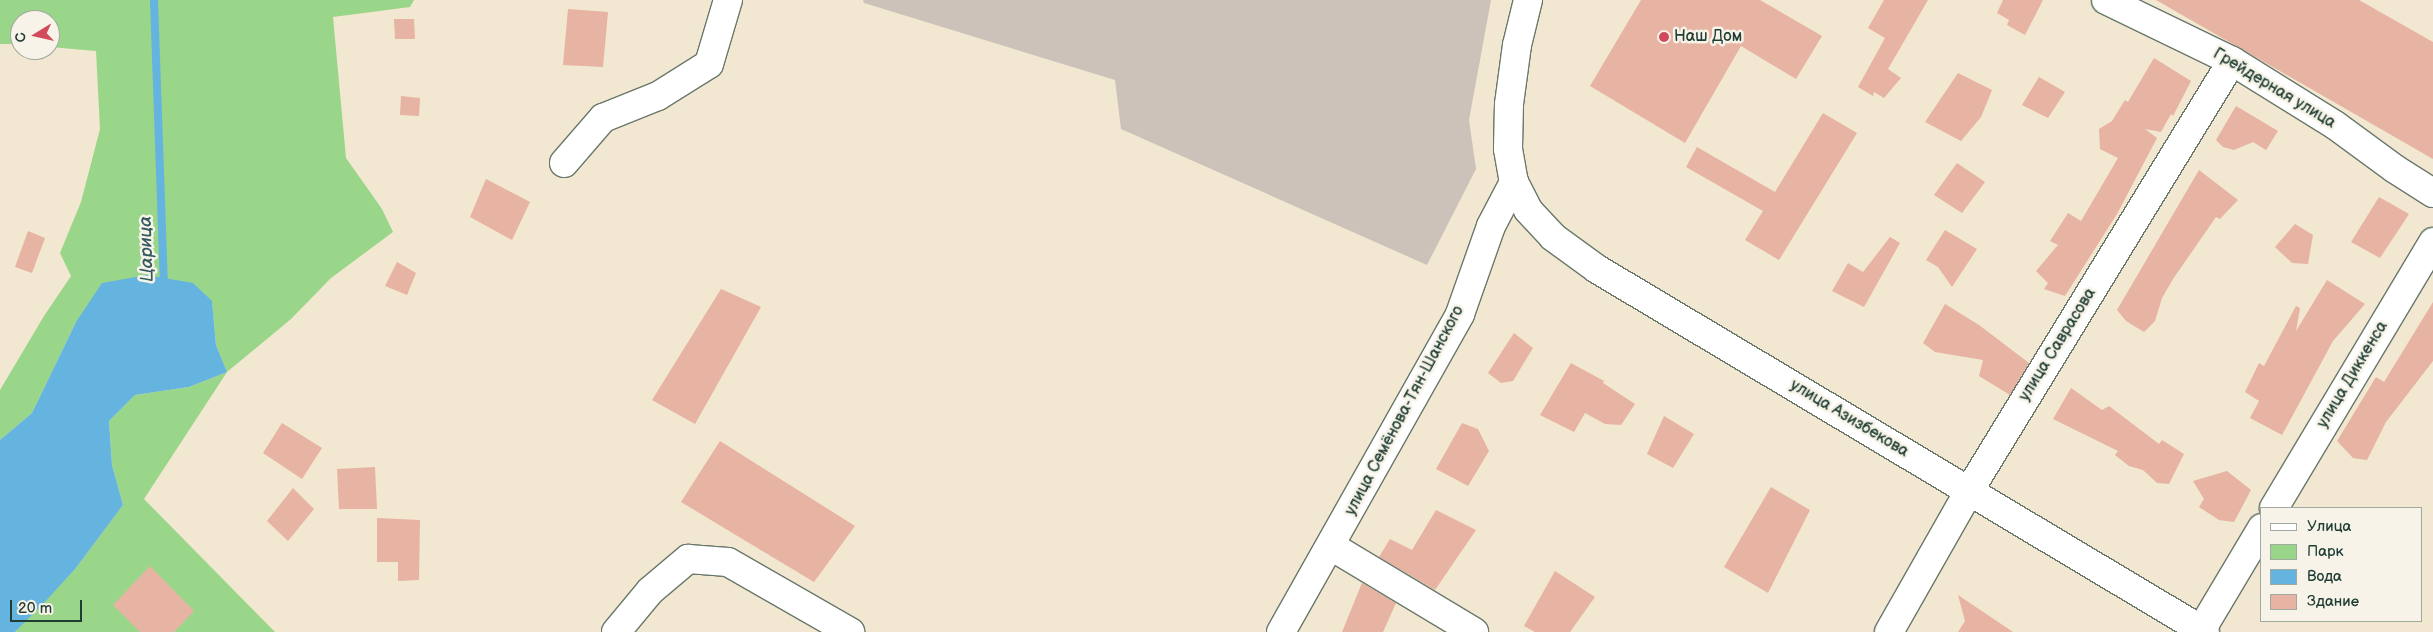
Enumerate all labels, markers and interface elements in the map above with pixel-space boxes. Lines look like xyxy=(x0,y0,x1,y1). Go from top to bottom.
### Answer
north arrow xyxy=(10,10,60,60)
place label: Наш Дом xyxy=(1674,27,1742,47)
text: С xyxy=(12,31,30,43)
marker: Наш Дом xyxy=(1658,31,1670,43)
street label: Грейдерная улица xyxy=(2209,45,2339,133)
water label: Царица xyxy=(135,216,159,282)
street label: улица Саврасова xyxy=(2015,285,2101,405)
street label: улица Семёнова-Тян-Шанского xyxy=(1341,303,1469,519)
street label: улица Диккенса xyxy=(2314,318,2392,432)
street label: улица Азизбекова xyxy=(1786,376,1912,462)
legend xyxy=(2260,507,2423,622)
text: Улица xyxy=(2307,517,2351,536)
text: Парк xyxy=(2307,542,2344,561)
text: Вода xyxy=(2307,567,2342,586)
scale bar xyxy=(12,590,85,622)
text: Здание xyxy=(2307,592,2359,611)
text: 20 m xyxy=(18,599,52,618)

